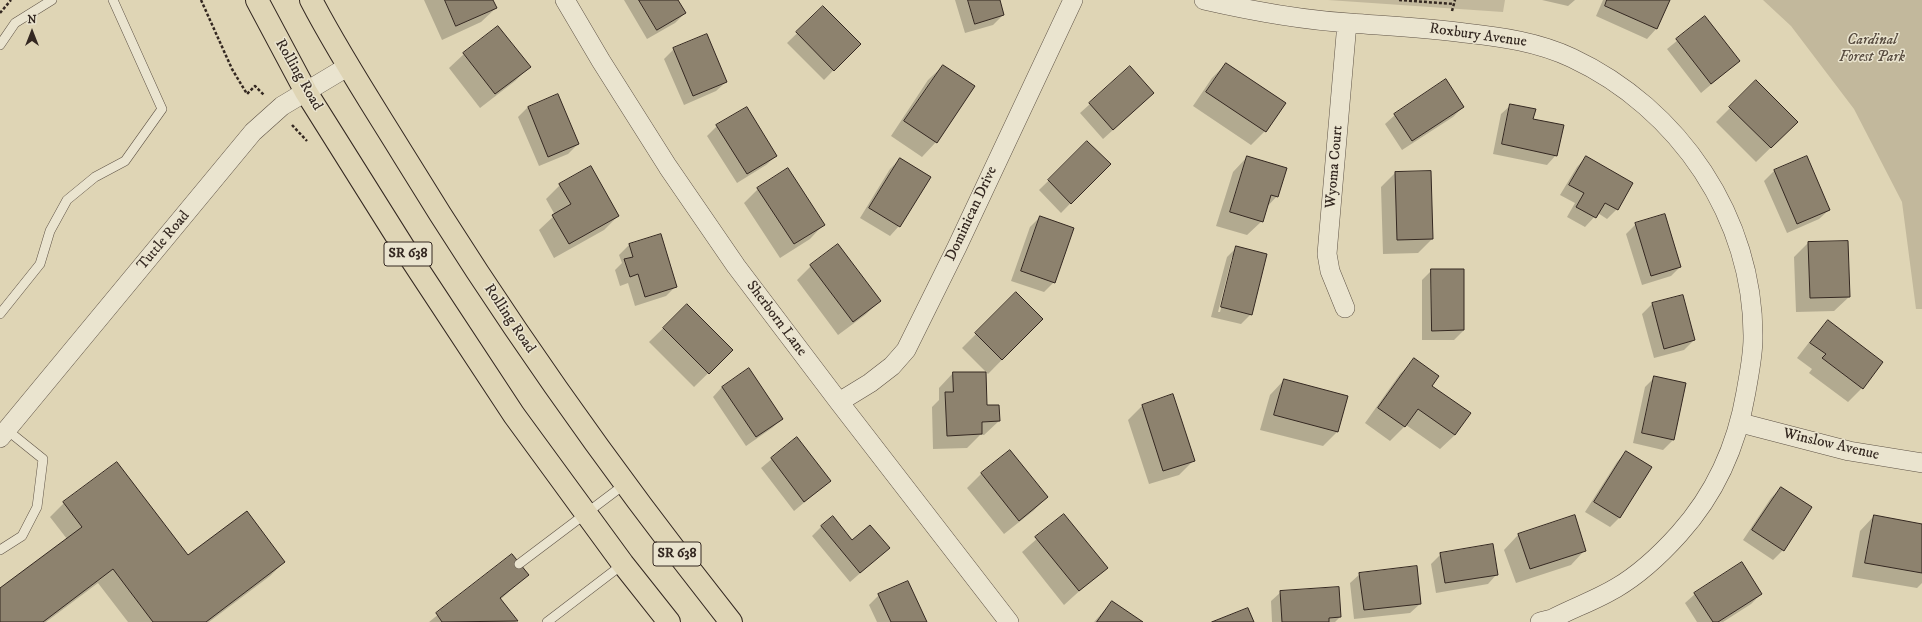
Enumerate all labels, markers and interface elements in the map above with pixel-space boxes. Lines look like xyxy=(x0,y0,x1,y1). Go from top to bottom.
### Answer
north arrow xyxy=(12,12,52,52)
text: N xyxy=(27,13,37,27)
street label: Roxbury Avenue xyxy=(1428,20,1528,52)
park label: Cardinal Forest Park xyxy=(1839,32,1905,67)
street label: Rolling Road xyxy=(270,36,326,114)
street label: Wyoma Court xyxy=(1322,125,1348,209)
street label: Dominican Drive xyxy=(942,164,1002,264)
street label: Tuttle Road xyxy=(134,208,194,274)
road number: SR 638 xyxy=(384,242,432,266)
street label: Sherborn Lane xyxy=(742,278,810,360)
street label: Rolling Road xyxy=(479,281,539,357)
street label: Winslow Avenue xyxy=(1781,425,1881,465)
road number: SR 638 xyxy=(653,542,701,566)

